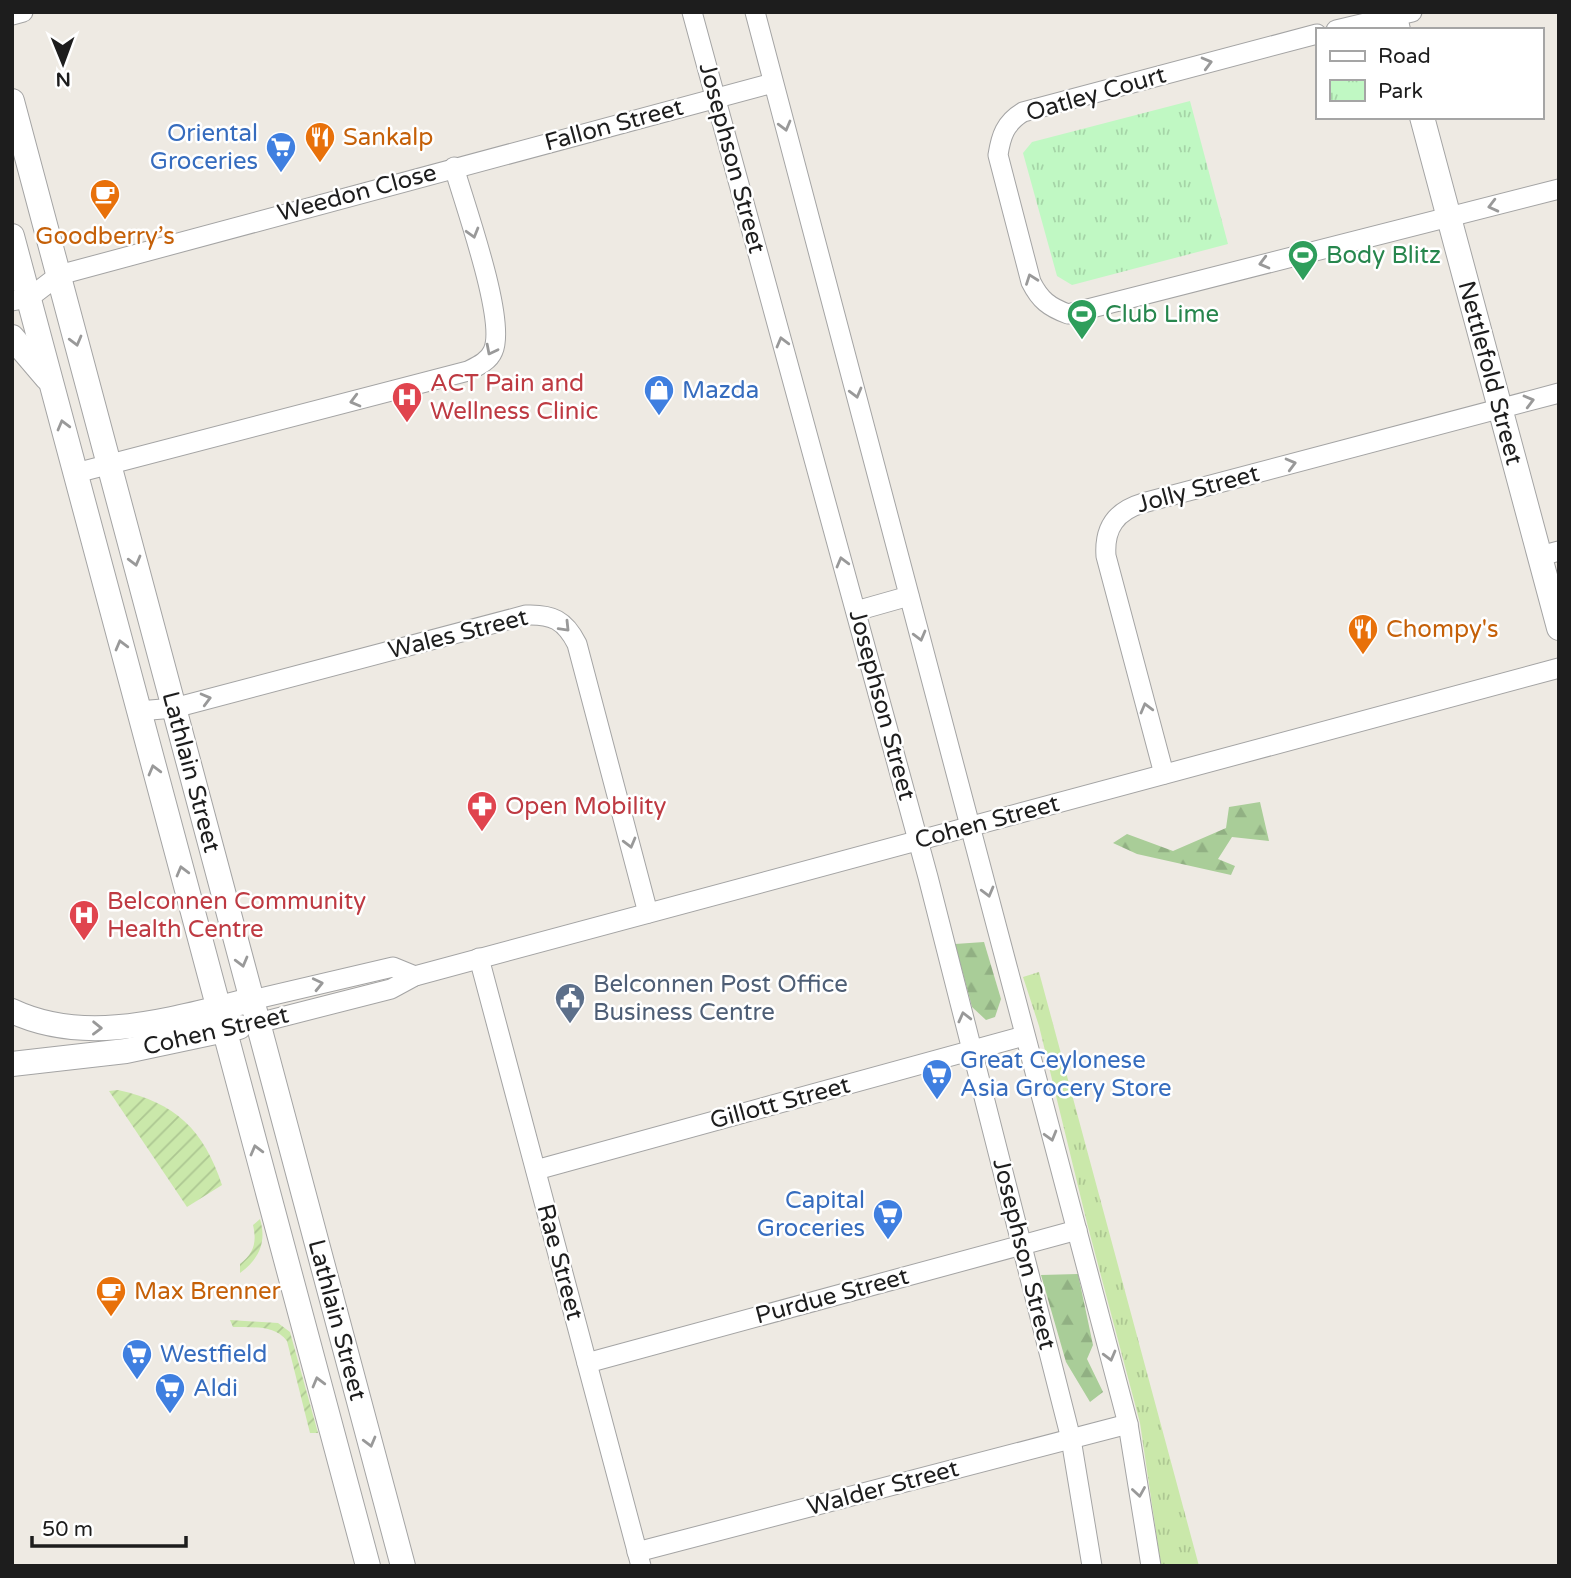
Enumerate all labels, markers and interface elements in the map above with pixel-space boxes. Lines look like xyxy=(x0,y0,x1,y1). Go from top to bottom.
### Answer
north arrow xyxy=(28,28,98,98)
legend xyxy=(1316,28,1543,119)
text: Road xyxy=(1378,44,1431,69)
one-way arrow xyxy=(1201,57,1213,71)
street label: Josephson Street xyxy=(693,59,771,257)
street label: Oatley Court xyxy=(1023,60,1169,128)
text: N xyxy=(55,68,71,90)
text: Park xyxy=(1378,79,1423,104)
street label: Fallon Street xyxy=(542,93,686,157)
place label: Oriental Groceries xyxy=(150,119,258,176)
one-way arrow xyxy=(777,119,791,131)
restaurant icon: Sankalp xyxy=(303,120,337,164)
place label: Sankalp xyxy=(343,123,433,152)
supermarket icon: Oriental Groceries xyxy=(264,130,298,174)
street label: Weedon Close xyxy=(274,158,440,228)
cafe icon: Goodberry’s xyxy=(88,177,122,221)
one-way arrow xyxy=(1487,198,1499,212)
place label: Goodberry’s xyxy=(35,222,175,251)
one-way arrow xyxy=(464,226,479,238)
sports icon: Body Blitz xyxy=(1286,238,1320,282)
place label: Body Blitz xyxy=(1326,241,1441,270)
one-way arrow xyxy=(1258,255,1270,269)
one-way arrow xyxy=(1025,274,1039,286)
street label: Nettlefold Street xyxy=(1451,278,1529,468)
sports icon: Club Lime xyxy=(1065,297,1099,341)
place label: Club Lime xyxy=(1105,300,1219,329)
one-way arrow xyxy=(68,335,83,347)
one-way arrow xyxy=(776,337,791,349)
one-way arrow xyxy=(485,342,499,355)
place label: ACT Pain and Wellness Clinic xyxy=(430,369,598,426)
shop icon: Mazda xyxy=(642,373,676,417)
place label: Mazda xyxy=(682,376,759,405)
hospital icon: ACT Pain and Wellness Clinic xyxy=(390,380,424,424)
one-way arrow xyxy=(848,387,862,399)
one-way arrow xyxy=(349,392,361,407)
one-way arrow xyxy=(1523,395,1535,409)
one-way arrow xyxy=(56,419,71,431)
one-way arrow xyxy=(1284,458,1296,472)
street label: Jolly Street xyxy=(1134,459,1262,519)
one-way arrow xyxy=(127,555,141,567)
one-way arrow xyxy=(836,556,851,568)
street label: Wales Street xyxy=(385,603,531,665)
street label: Josephson Street xyxy=(843,606,921,804)
restaurant icon: Chompy's xyxy=(1346,612,1380,656)
place label: Chompy's xyxy=(1386,615,1499,644)
one-way arrow xyxy=(556,618,569,631)
one-way arrow xyxy=(912,630,926,642)
one-way arrow xyxy=(115,639,129,651)
street label: Lathlain Street xyxy=(156,688,226,856)
one-way arrow xyxy=(200,693,212,708)
one-way arrow xyxy=(1140,703,1154,715)
one-way arrow xyxy=(148,764,163,776)
pharmacy icon: Open Mobility xyxy=(465,789,499,833)
street label: Cohen Street xyxy=(912,789,1062,855)
place label: Open Mobility xyxy=(505,792,666,821)
one-way arrow xyxy=(622,837,636,849)
one-way arrow xyxy=(175,865,190,877)
one-way arrow xyxy=(980,886,994,898)
place label: Belconnen Community Health Centre xyxy=(107,887,366,944)
hospital icon: Belconnen Community Health Centre xyxy=(67,898,101,942)
one-way arrow xyxy=(234,955,248,967)
place label: Belconnen Post Office Business Centre xyxy=(593,970,848,1027)
one-way arrow xyxy=(312,978,324,992)
public building icon: Belconnen Post Office Business Centre xyxy=(553,981,587,1025)
street label: Cohen Street xyxy=(140,1000,292,1062)
one-way arrow xyxy=(958,1011,972,1023)
one-way arrow xyxy=(93,1020,103,1036)
place label: Great Ceylonese Asia Grocery Store xyxy=(960,1046,1172,1103)
supermarket icon: Great Ceylonese Asia Grocery Store xyxy=(920,1057,954,1101)
street label: Gillott Street xyxy=(707,1070,853,1136)
one-way arrow xyxy=(1043,1130,1058,1142)
one-way arrow xyxy=(250,1144,264,1156)
street label: Josephson Street xyxy=(986,1155,1062,1353)
place label: Capital Groceries xyxy=(757,1186,865,1243)
supermarket icon: Capital Groceries xyxy=(871,1197,905,1241)
street label: Rae Street xyxy=(531,1201,589,1323)
street label: Lathlain Street xyxy=(302,1236,372,1404)
street label: Purdue Street xyxy=(752,1262,912,1330)
cafe icon: Max Brenner xyxy=(94,1274,128,1318)
place label: Max Brenner xyxy=(134,1277,282,1306)
supermarket icon: Westfield xyxy=(120,1337,154,1381)
place label: Westfield xyxy=(160,1340,267,1369)
one-way arrow xyxy=(1102,1350,1116,1362)
supermarket icon: Aldi xyxy=(153,1371,187,1415)
place label: Aldi xyxy=(193,1374,238,1403)
one-way arrow xyxy=(312,1376,327,1388)
one-way arrow xyxy=(362,1436,376,1448)
street label: Walder Street xyxy=(804,1454,962,1522)
one-way arrow xyxy=(1131,1486,1146,1498)
scale bar xyxy=(32,1504,186,1548)
text: 50 m xyxy=(42,1517,93,1542)

